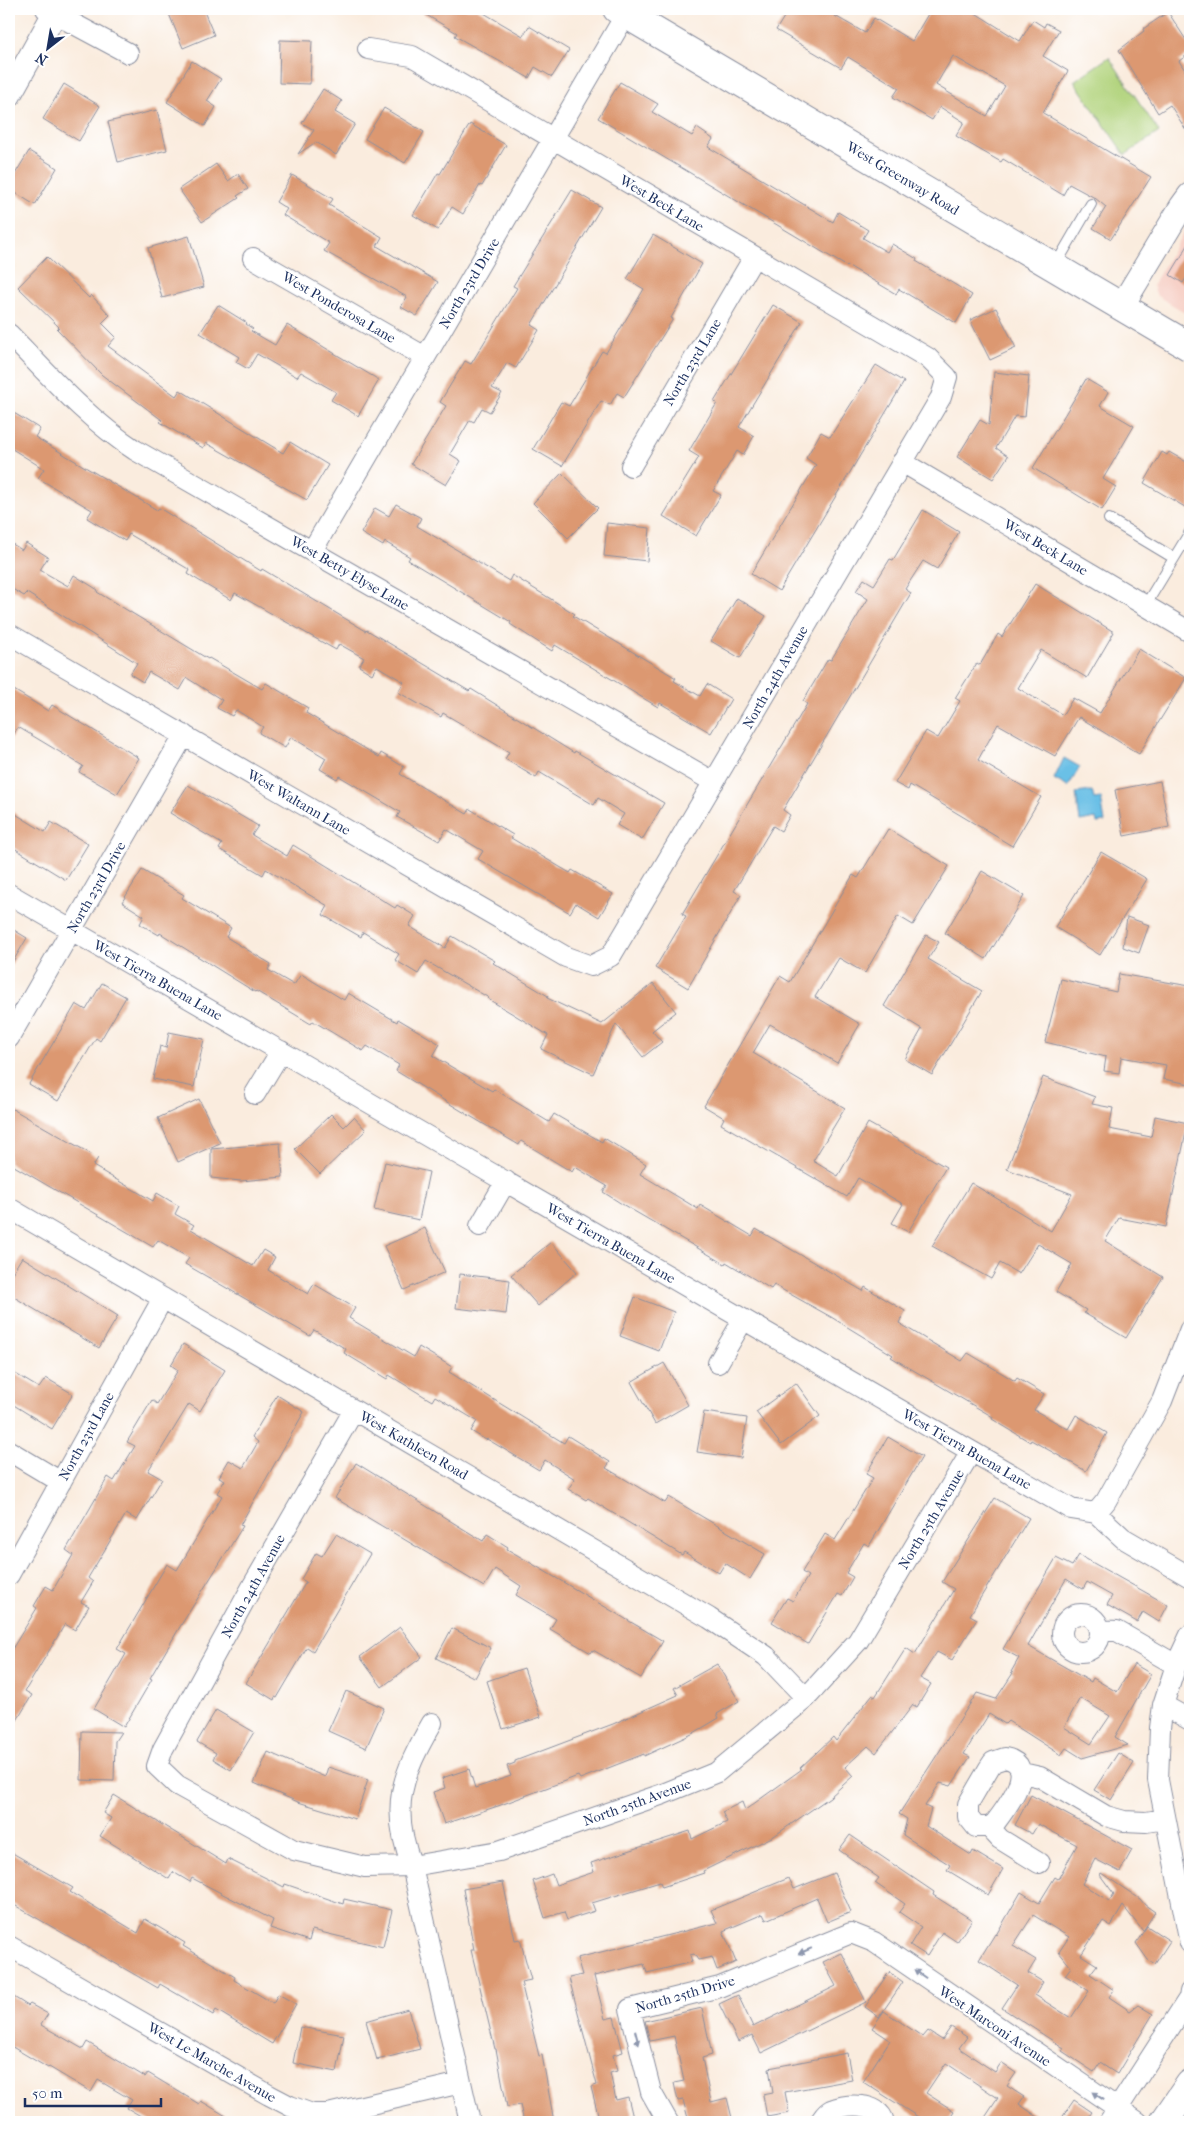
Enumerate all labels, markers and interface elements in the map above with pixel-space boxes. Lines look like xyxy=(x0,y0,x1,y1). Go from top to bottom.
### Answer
north arrow xyxy=(22,22,72,72)
text: N xyxy=(32,48,50,69)
street label: West Greenway Road xyxy=(842,138,963,219)
street label: West Beck Lane xyxy=(616,171,707,235)
street label: North 23rd Drive xyxy=(436,235,503,332)
street label: West Ponderosa Lane xyxy=(278,268,399,347)
street label: North 23rd Lane xyxy=(660,316,725,409)
street label: West Beck Lane xyxy=(1000,515,1091,579)
street label: West Betty Elyse Lane xyxy=(287,532,412,614)
street label: North 24th Avenue xyxy=(739,623,812,732)
street label: West Waltann Lane xyxy=(243,765,354,839)
street label: North 23rd Drive xyxy=(63,838,130,936)
street label: West Tierra Buena Lane xyxy=(89,936,225,1024)
street label: West Tierra Buena Lane xyxy=(542,1199,678,1287)
street label: North 23rd Lane xyxy=(55,1389,118,1483)
street label: West Tierra Buena Lane xyxy=(898,1405,1034,1493)
street label: West Kathleen Road xyxy=(356,1407,471,1484)
street label: North 25th Avenue xyxy=(895,1466,968,1572)
street label: North 24th Avenue xyxy=(218,1531,289,1641)
street label: North 25th Avenue xyxy=(581,1775,693,1830)
one-way arrow xyxy=(798,1948,812,1956)
one-way arrow xyxy=(913,1969,927,1979)
street label: North 25th Drive xyxy=(633,1972,737,2017)
street label: West Marconi Avenue xyxy=(935,1982,1054,2070)
street label: West Le Marche Avenue xyxy=(144,2018,279,2106)
one-way arrow xyxy=(633,2030,641,2045)
scale bar xyxy=(25,2076,161,2108)
text: 50 m xyxy=(32,2084,63,2102)
one-way arrow xyxy=(1091,2091,1104,2101)

